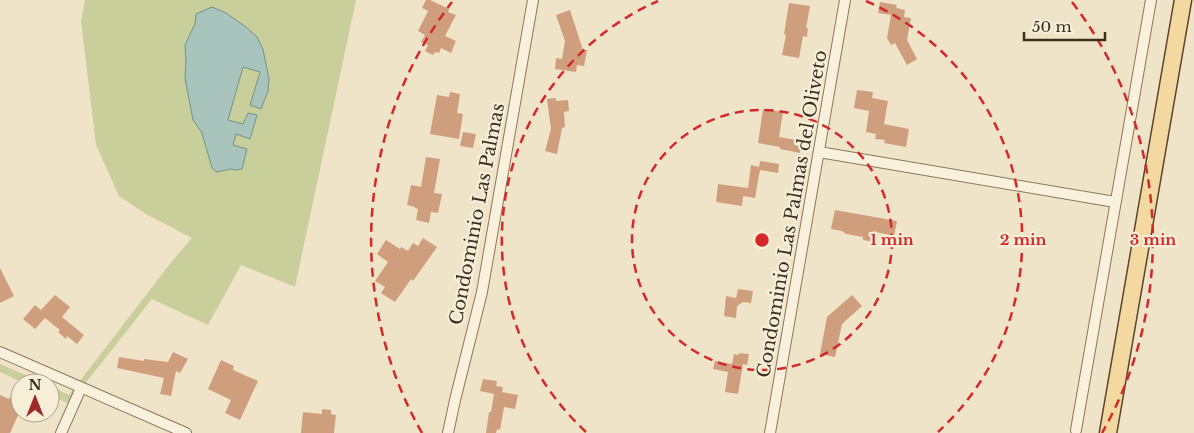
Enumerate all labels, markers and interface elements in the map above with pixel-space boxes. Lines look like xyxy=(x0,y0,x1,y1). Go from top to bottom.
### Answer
scale bar xyxy=(1024,10,1105,42)
text: 50 m xyxy=(1032,17,1072,36)
street label: Condominio Las Palmas del Oliveto xyxy=(752,49,832,379)
street label: Condominio Las Palmas xyxy=(445,101,509,327)
text: 1 min xyxy=(870,230,914,249)
text: 2 min xyxy=(1000,230,1046,249)
text: 3 min xyxy=(1130,230,1176,249)
centre of rings xyxy=(753,231,771,249)
north arrow xyxy=(10,373,60,423)
text: N xyxy=(28,376,42,394)

